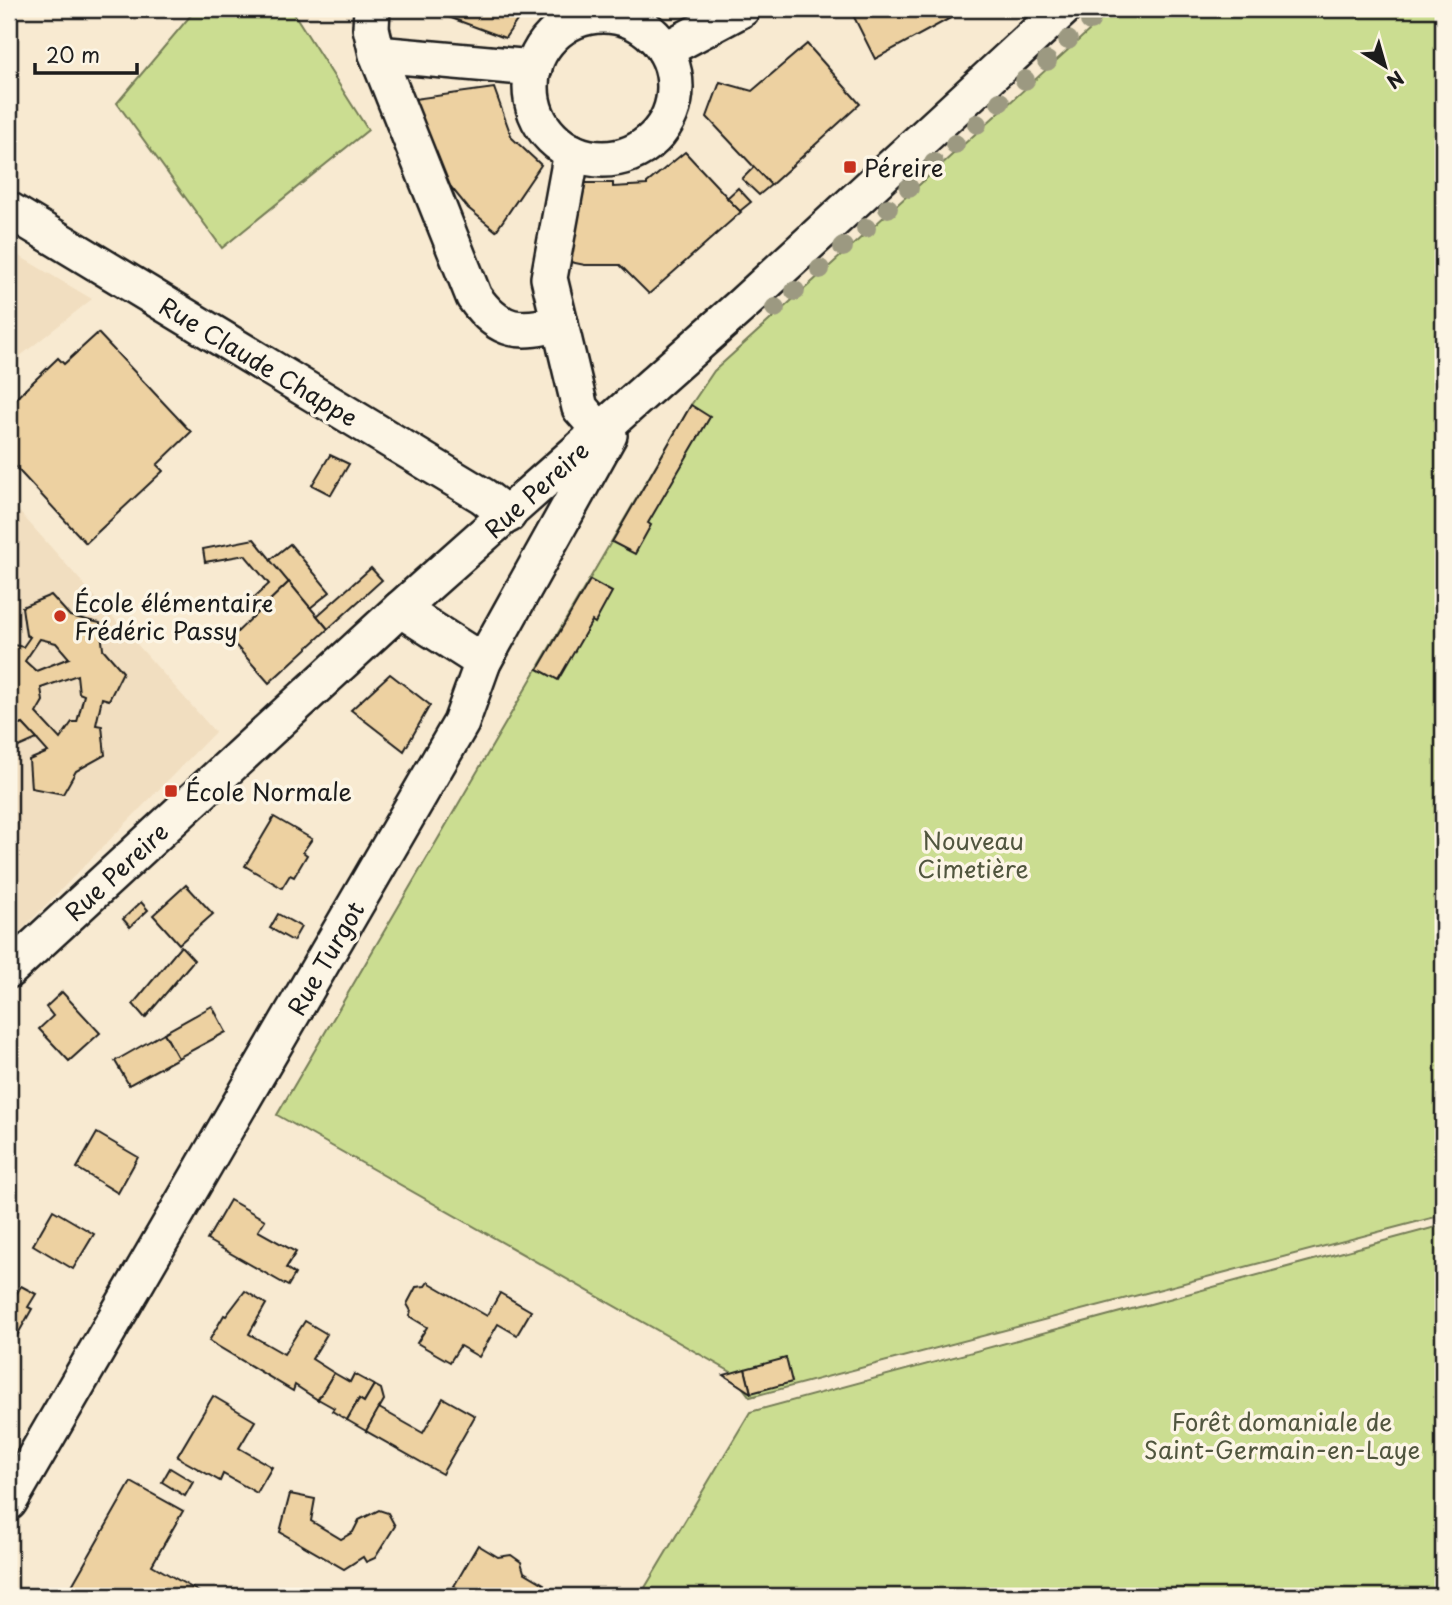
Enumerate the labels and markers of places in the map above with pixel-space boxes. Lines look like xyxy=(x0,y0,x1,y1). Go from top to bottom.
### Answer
place label: Péreire xyxy=(864,149,943,185)
marker: Péreire xyxy=(842,159,858,175)
place label: École élémentaire Frédéric Passy xyxy=(74,584,274,648)
marker: École élémentaire Frédéric Passy xyxy=(52,608,68,624)
place label: École Normale xyxy=(185,773,352,809)
marker: École Normale xyxy=(163,783,179,799)

